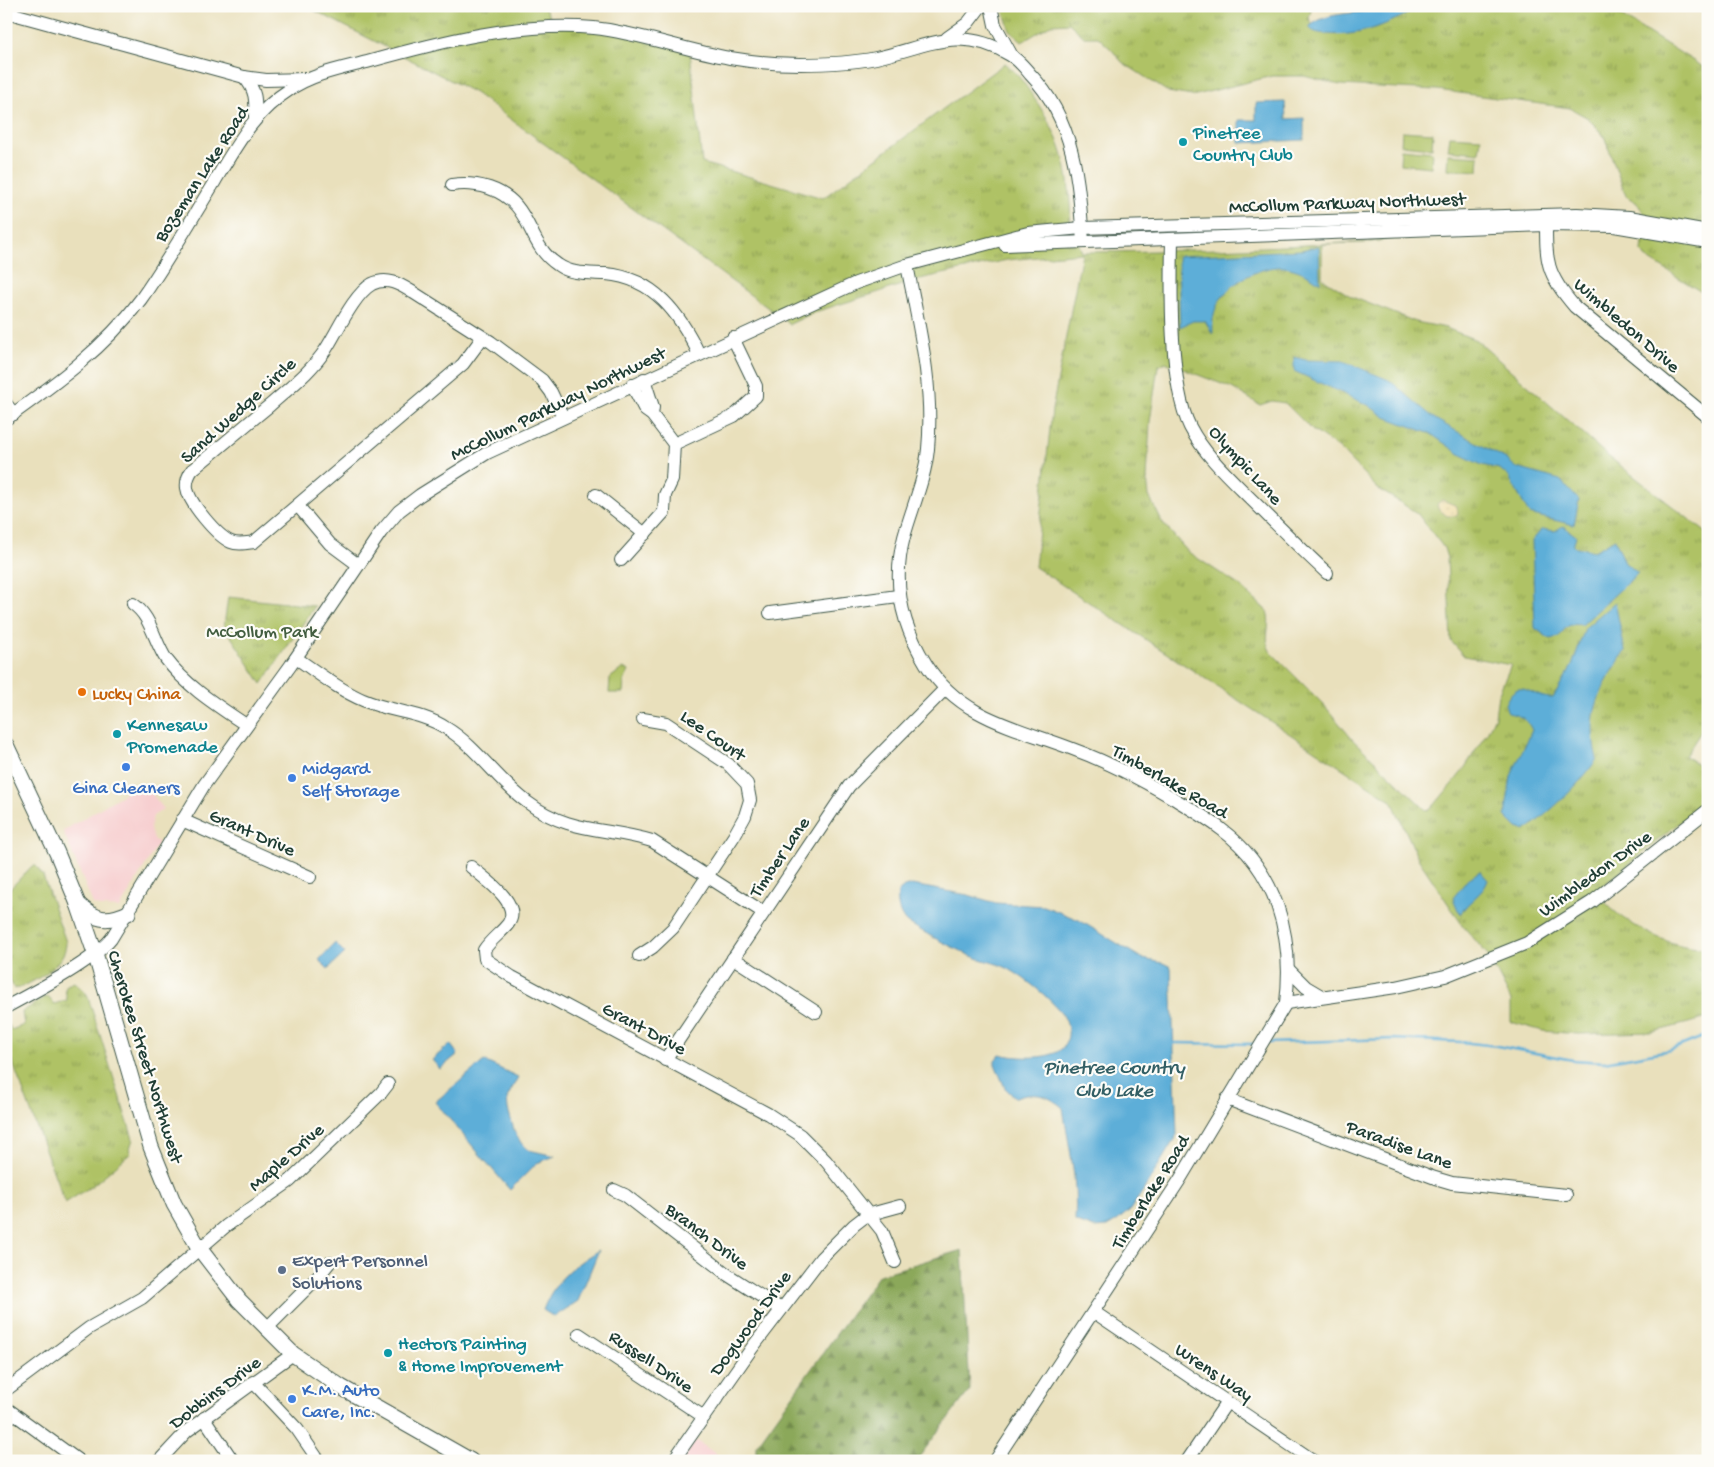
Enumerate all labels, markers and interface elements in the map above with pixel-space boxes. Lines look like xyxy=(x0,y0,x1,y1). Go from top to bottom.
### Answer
street label: Bozeman Lake Road xyxy=(150,101,256,248)
place label: Pinetree Country Club xyxy=(1192,123,1293,168)
marker: Pinetree Country Club xyxy=(1177,136,1189,148)
street label: McCollum Parkway Northwest xyxy=(1228,189,1468,220)
street label: Wimbledon Drive xyxy=(1568,274,1684,379)
street label: McCollum Parkway Northwest xyxy=(447,342,672,467)
street label: Sand Wedge Circle xyxy=(177,353,302,470)
street label: Olympic Lane xyxy=(1203,422,1286,511)
park label: McCollum Park xyxy=(206,622,319,645)
place label: Lucky China xyxy=(92,684,182,707)
marker: Lucky China xyxy=(76,686,88,698)
street label: Lee Court xyxy=(675,706,751,769)
place label: Kennesaw Promenade xyxy=(126,715,218,760)
marker: Kennesaw Promenade xyxy=(111,728,123,740)
street label: Timberlake Road xyxy=(1106,740,1233,827)
place label: Midgard Self Storage xyxy=(302,759,400,804)
marker: Gina Cleaners xyxy=(120,761,132,773)
marker: Midgard Self Storage xyxy=(286,772,298,784)
place label: Gina Cleaners xyxy=(72,778,181,801)
street label: Grant Drive xyxy=(205,805,298,863)
street label: Timber Lane xyxy=(745,813,816,903)
street label: Wimbledon Drive xyxy=(1535,826,1657,923)
street label: Cherokee Street Northwest xyxy=(100,948,188,1168)
street label: Grant Drive xyxy=(597,998,690,1062)
water label: Pinetree Country Club Lake xyxy=(1043,1058,1186,1104)
street label: Paradise Lane xyxy=(1342,1116,1455,1176)
street label: Maple Drive xyxy=(245,1119,330,1198)
street label: Timberlake Road xyxy=(1107,1130,1197,1255)
street label: Branch Drive xyxy=(659,1198,752,1277)
place label: Expert Personnel Solutions xyxy=(292,1251,428,1296)
marker: Expert Personnel Solutions xyxy=(276,1264,288,1276)
street label: Dogwood Drive xyxy=(705,1267,798,1383)
street label: Russell Drive xyxy=(603,1326,697,1400)
place label: Hectors Painting & Home Improvement xyxy=(398,1334,564,1379)
street label: Wrens Way xyxy=(1170,1339,1257,1409)
marker: Hectors Painting & Home Improvement xyxy=(382,1347,394,1359)
street label: Dobbins Drive xyxy=(164,1352,266,1437)
place label: K.M. Auto Care, Inc. xyxy=(302,1380,380,1425)
marker: K.M. Auto Care, Inc. xyxy=(286,1393,298,1405)

